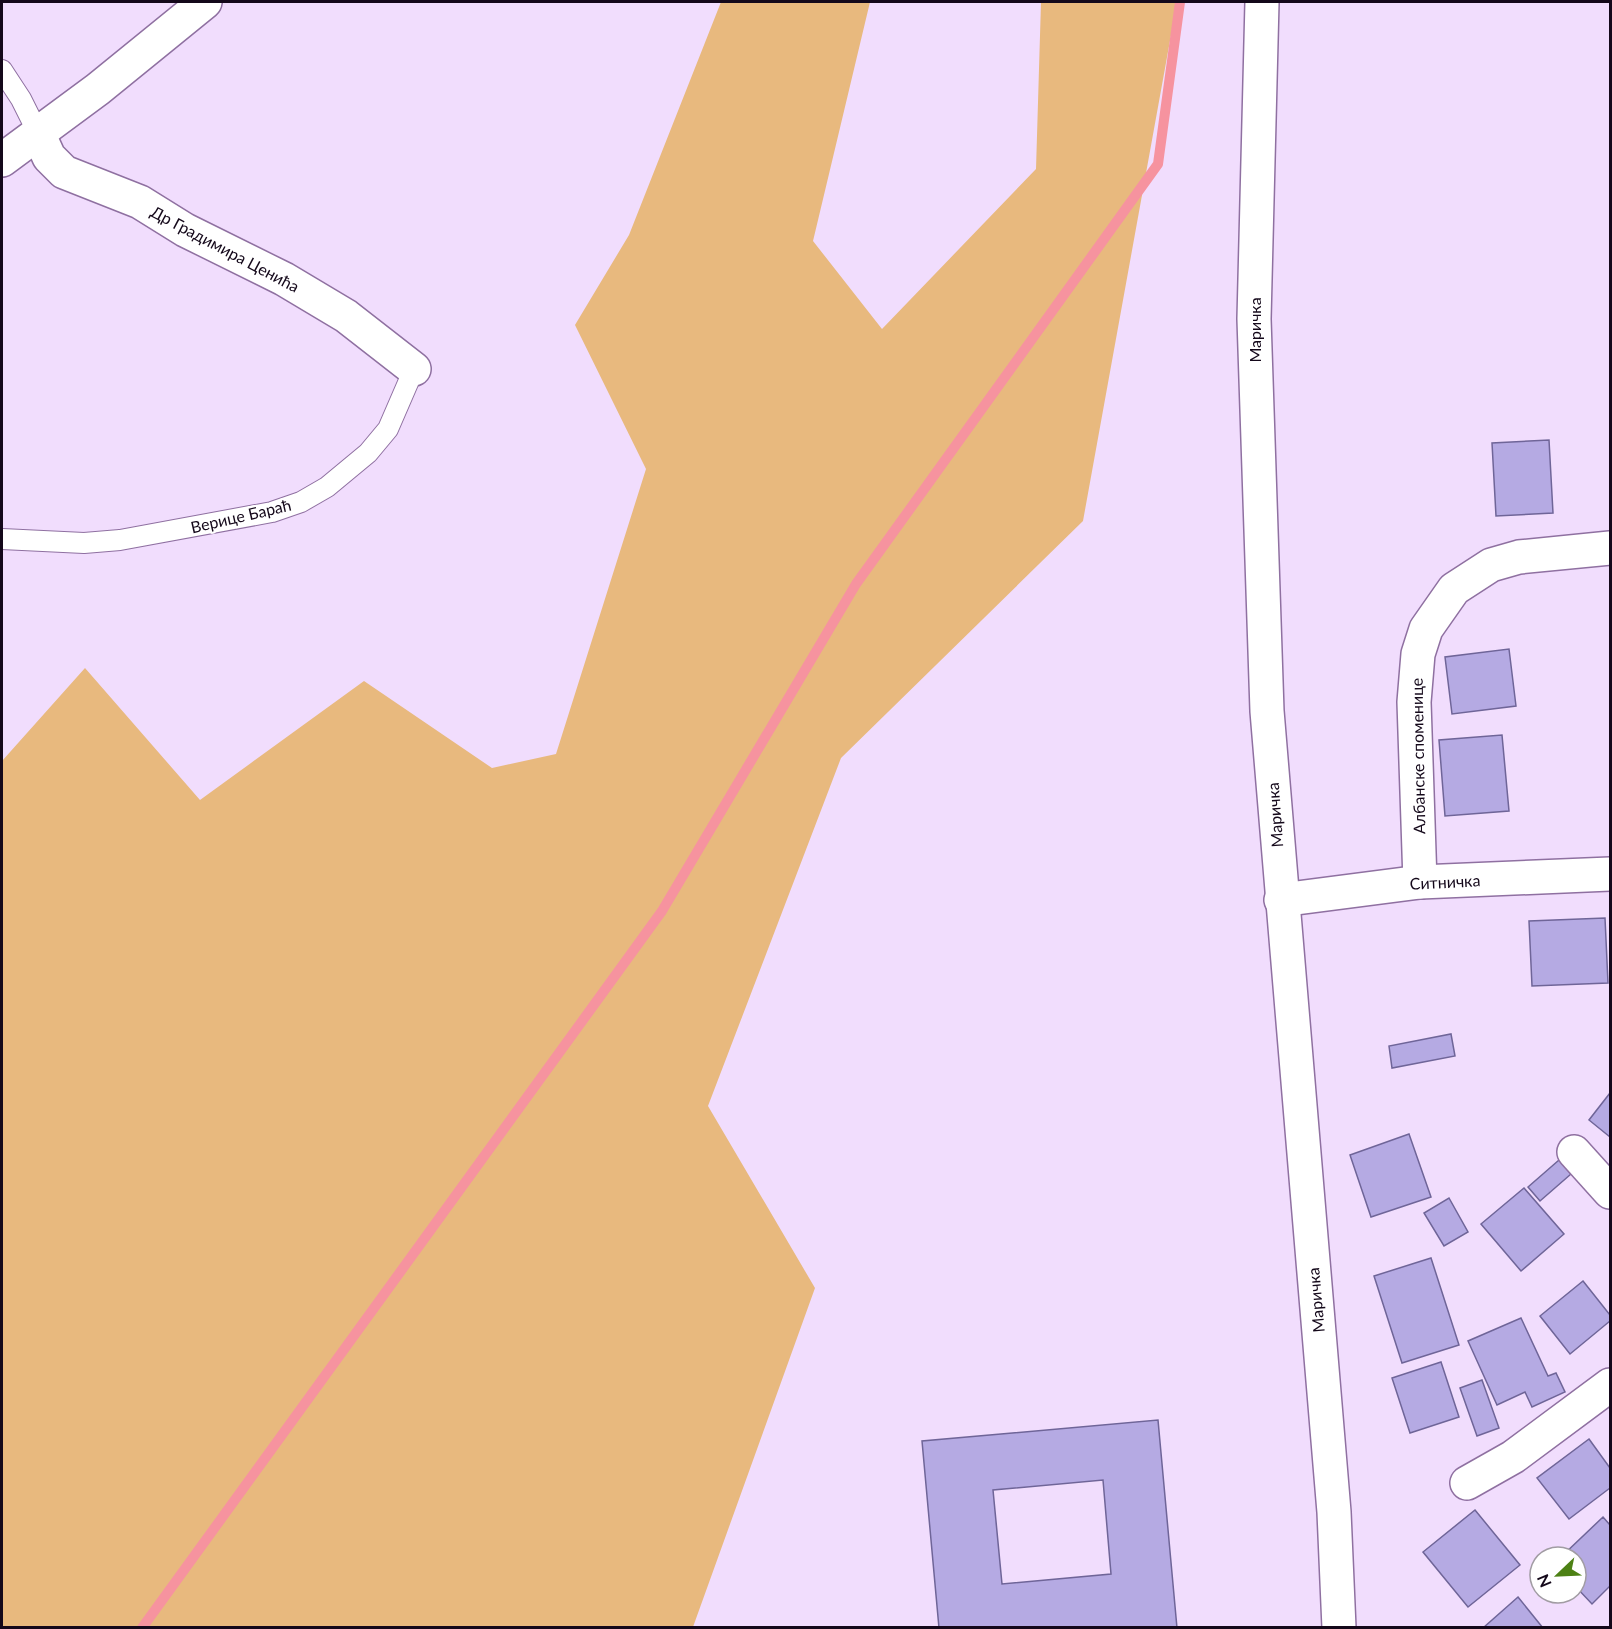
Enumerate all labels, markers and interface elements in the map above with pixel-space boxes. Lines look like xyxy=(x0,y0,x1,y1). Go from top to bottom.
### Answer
street label: Др Градимира Ценића xyxy=(148,201,303,296)
street label: Маричка xyxy=(1245,297,1264,363)
street label: Верице Бараћ xyxy=(189,495,293,536)
street label: Албанске споменице xyxy=(1407,678,1428,834)
street label: Маричка xyxy=(1263,782,1286,848)
street label: Ситничка xyxy=(1409,870,1481,893)
street label: Маричка xyxy=(1303,1267,1328,1333)
north arrow xyxy=(1528,1545,1588,1605)
text: N xyxy=(1533,1572,1555,1590)

